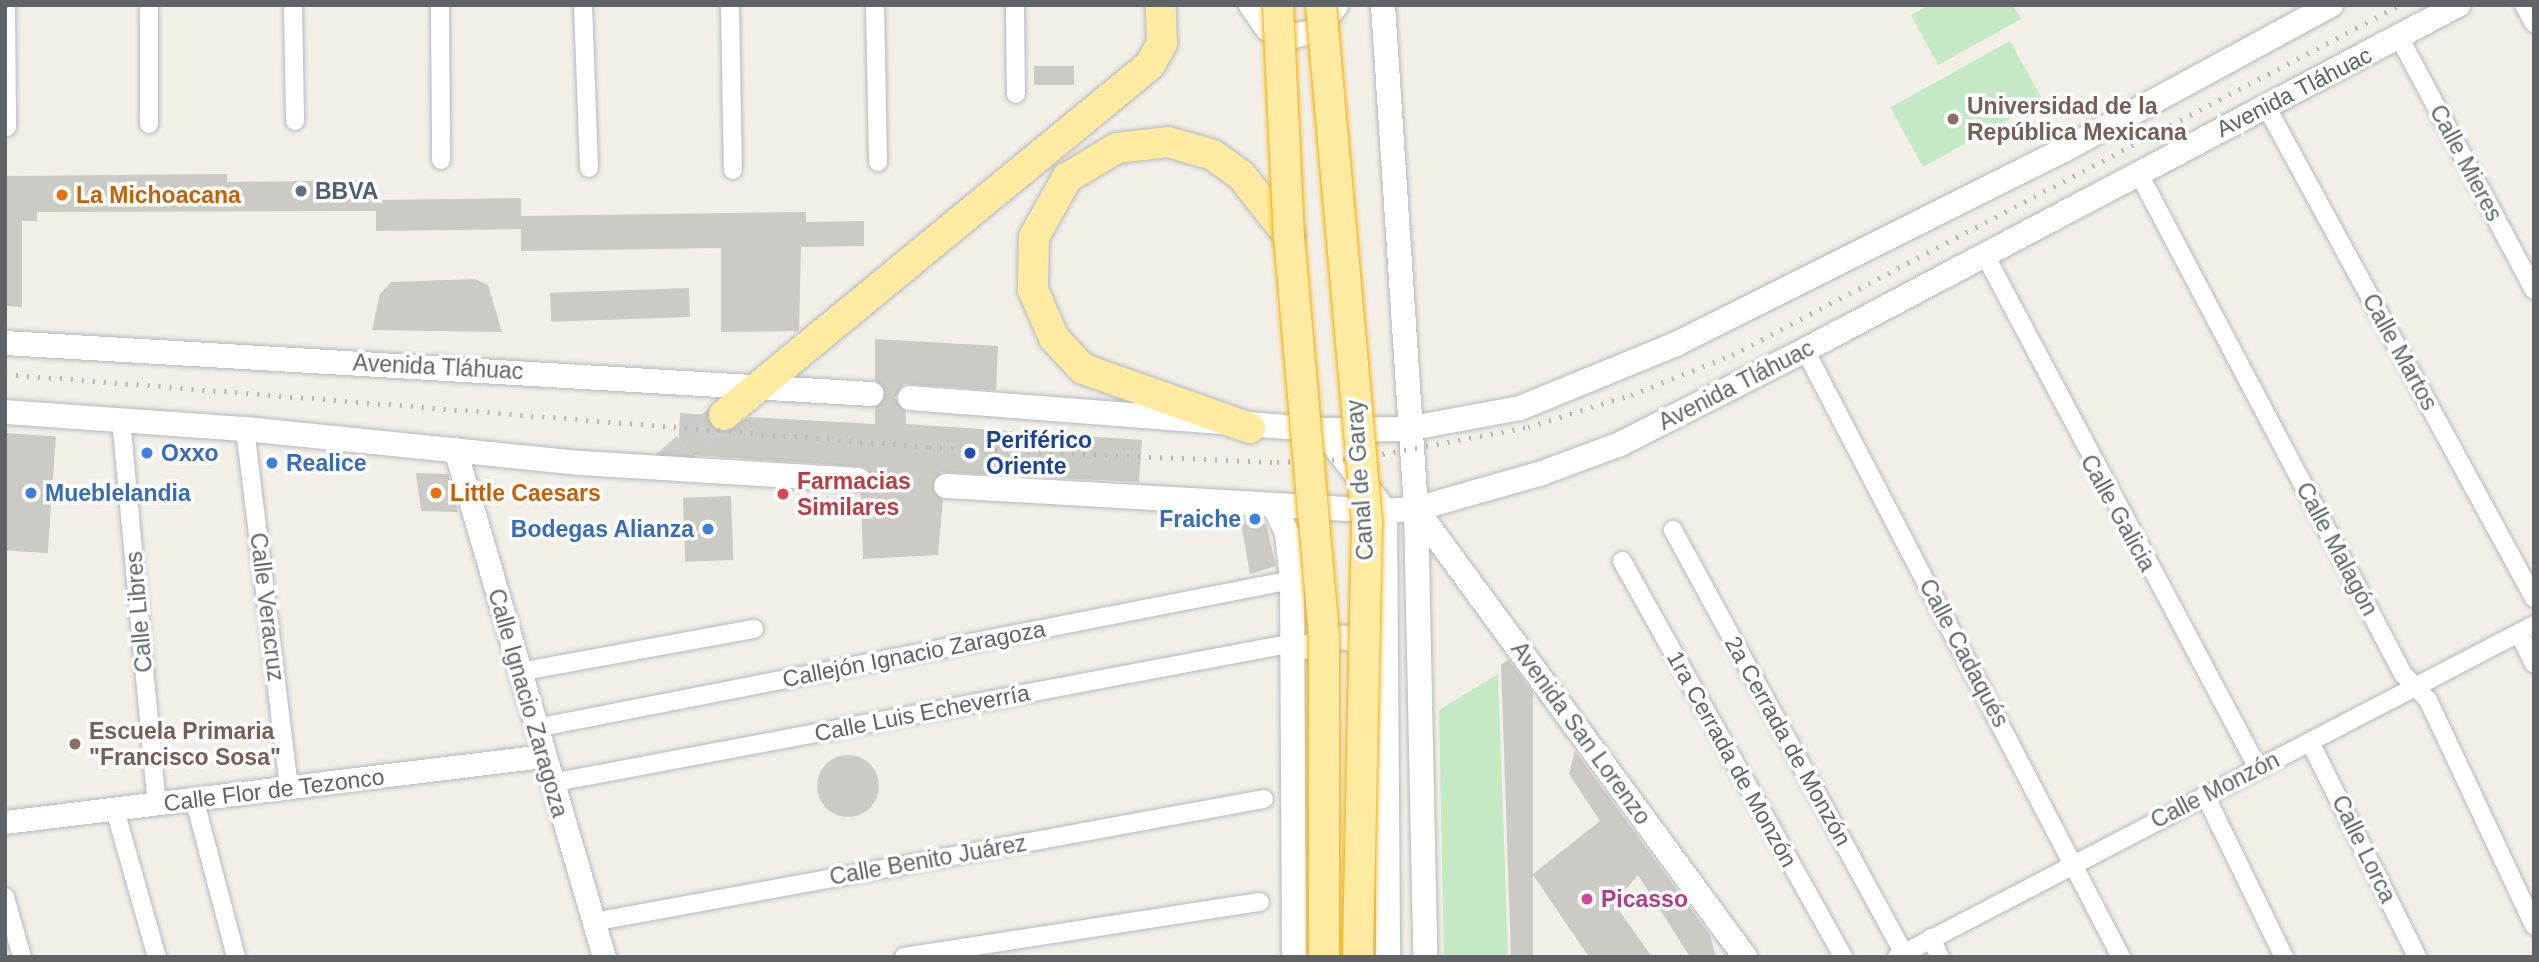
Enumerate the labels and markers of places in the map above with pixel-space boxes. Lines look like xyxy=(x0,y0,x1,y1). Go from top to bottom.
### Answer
place label: Universidad de la República Mexicana xyxy=(1967,92,2187,146)
marker: Universidad de la República Mexicana xyxy=(1945,111,1961,127)
place label: BBVA xyxy=(315,177,378,205)
place label: La Michoacana xyxy=(76,181,241,209)
marker: BBVA xyxy=(293,183,309,199)
marker: La Michoacana xyxy=(54,187,70,203)
place label: Periférico Oriente xyxy=(986,426,1092,480)
place label: Oxxo xyxy=(161,439,219,467)
marker: Periférico Oriente xyxy=(960,443,980,463)
marker: Oxxo xyxy=(139,445,155,461)
place label: Realice xyxy=(286,449,367,477)
marker: Realice xyxy=(264,455,280,471)
place label: Farmacias Similares xyxy=(797,467,911,521)
place label: Mueblelandia xyxy=(45,479,191,507)
place label: Little Caesars xyxy=(450,479,601,507)
marker: Mueblelandia xyxy=(23,485,39,501)
marker: Little Caesars xyxy=(428,485,444,501)
marker: Farmacias Similares xyxy=(775,486,791,502)
place label: Fraiche xyxy=(1159,505,1241,533)
marker: Fraiche xyxy=(1247,511,1263,527)
place label: Bodegas Alianza xyxy=(510,515,694,543)
marker: Bodegas Alianza xyxy=(700,521,716,537)
place label: Escuela Primaria "Francisco Sosa" xyxy=(89,717,281,771)
marker: Escuela Primaria "Francisco Sosa" xyxy=(67,736,83,752)
place label: Picasso xyxy=(1601,885,1688,913)
marker: Picasso xyxy=(1579,891,1595,907)

